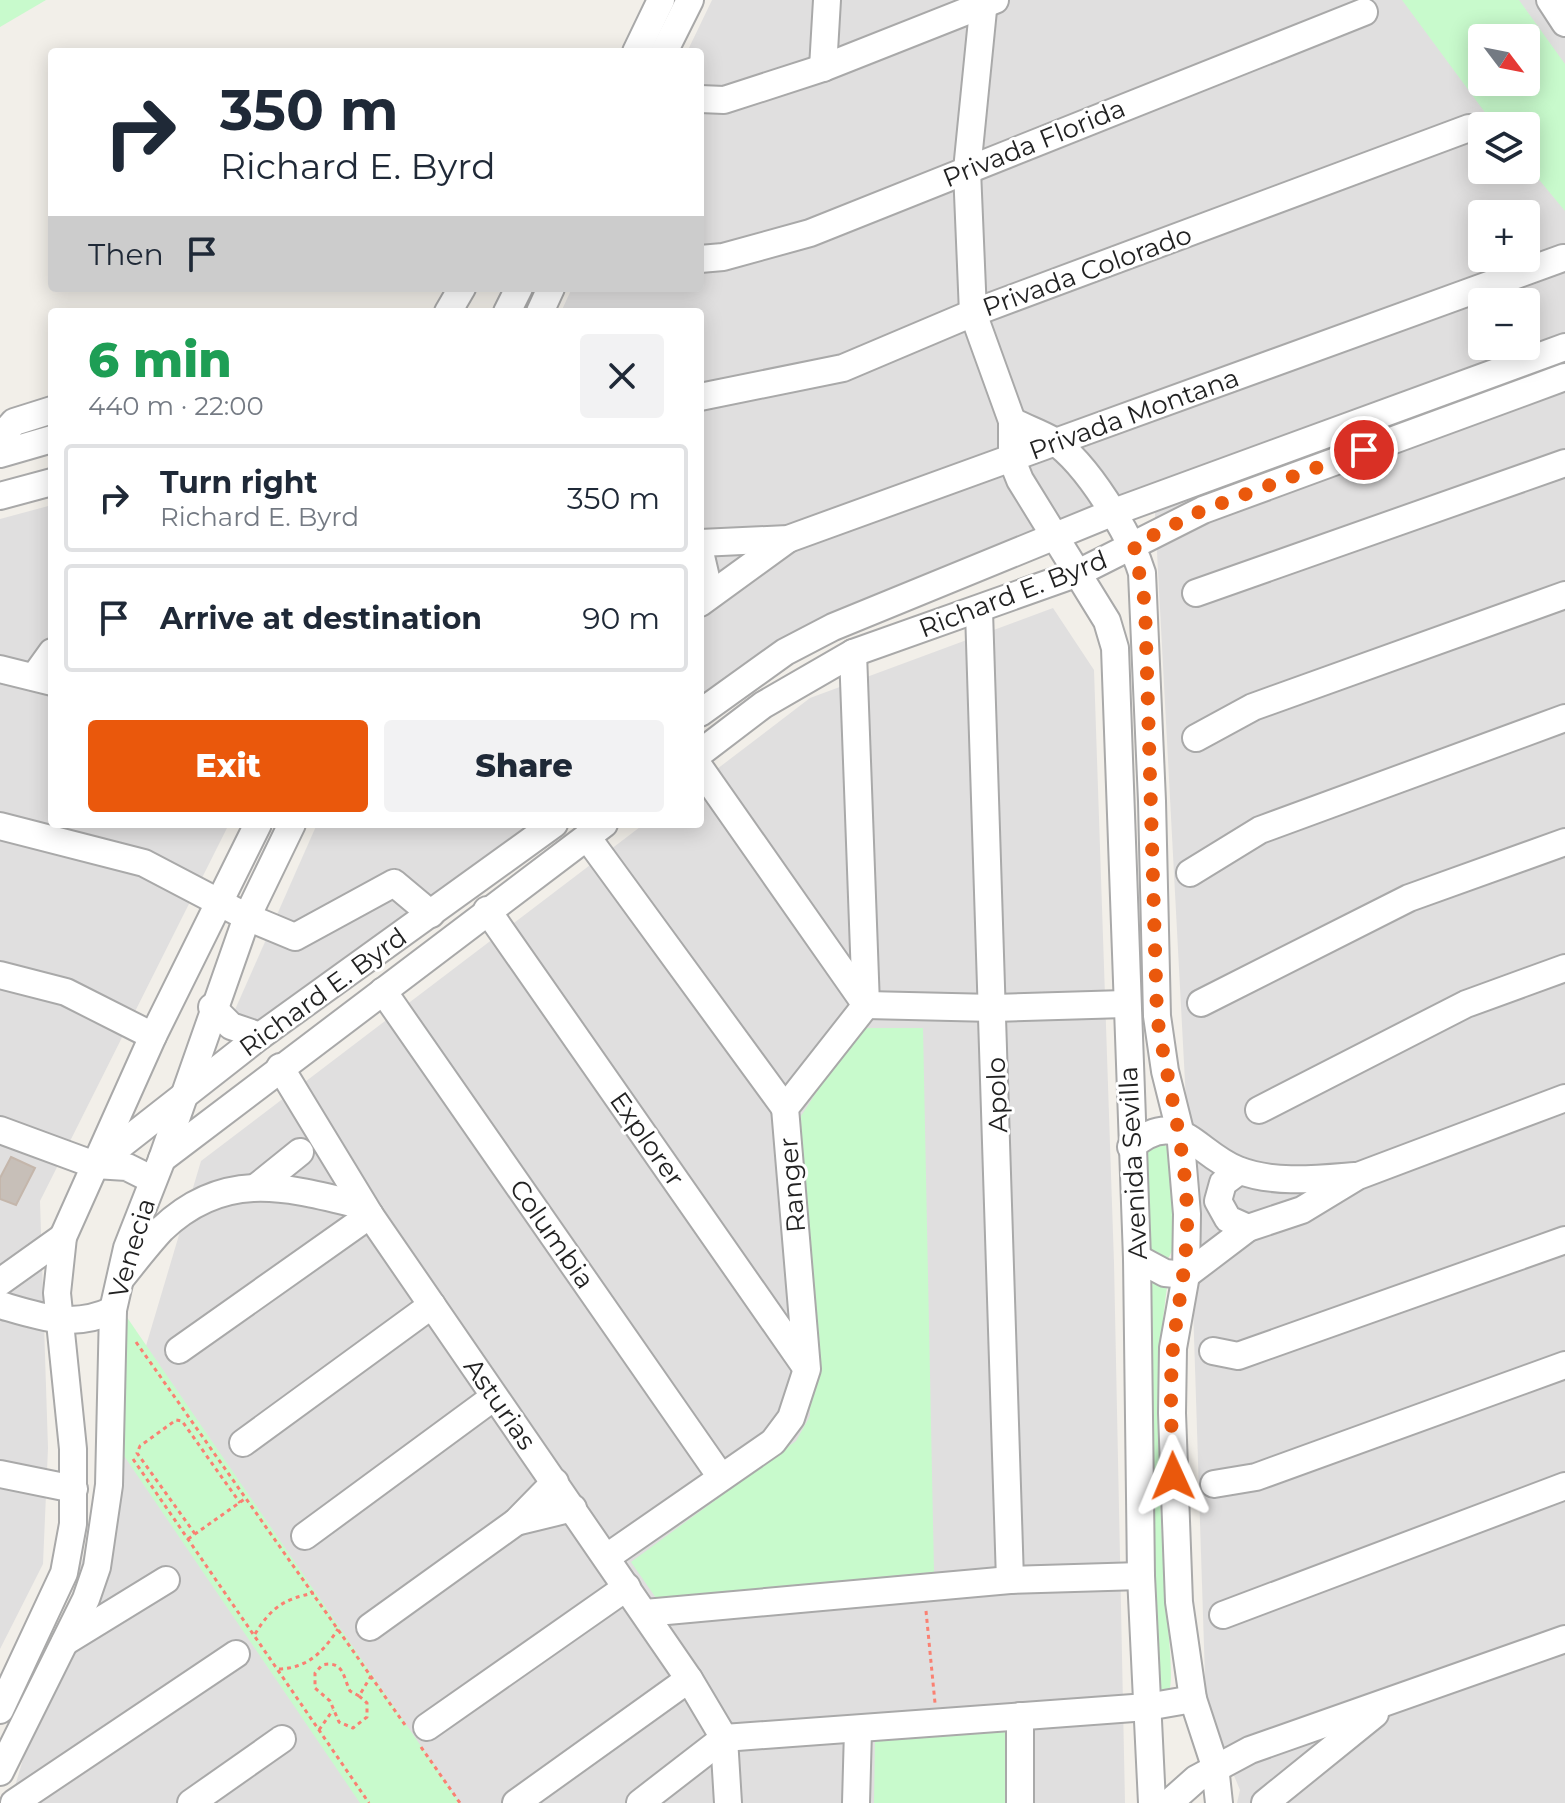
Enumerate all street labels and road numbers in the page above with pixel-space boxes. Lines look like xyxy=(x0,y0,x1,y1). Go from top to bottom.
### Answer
street label: Privada Florida xyxy=(938,92,1130,194)
street label: Privada Colorado xyxy=(978,218,1196,324)
street label: Privada Montana xyxy=(1025,361,1243,467)
street label: Richard E. Byrd xyxy=(914,543,1112,645)
street label: Richard E. Byrd xyxy=(233,921,413,1063)
street label: Apolo xyxy=(980,1057,1014,1133)
street label: Avenida Sevilla xyxy=(1112,1066,1154,1260)
street label: Explorer xyxy=(603,1086,691,1192)
street label: Ranger xyxy=(772,1136,812,1234)
street label: Columbia xyxy=(503,1173,601,1295)
street label: Venecia xyxy=(102,1194,162,1302)
street label: Asturias xyxy=(457,1352,543,1456)

